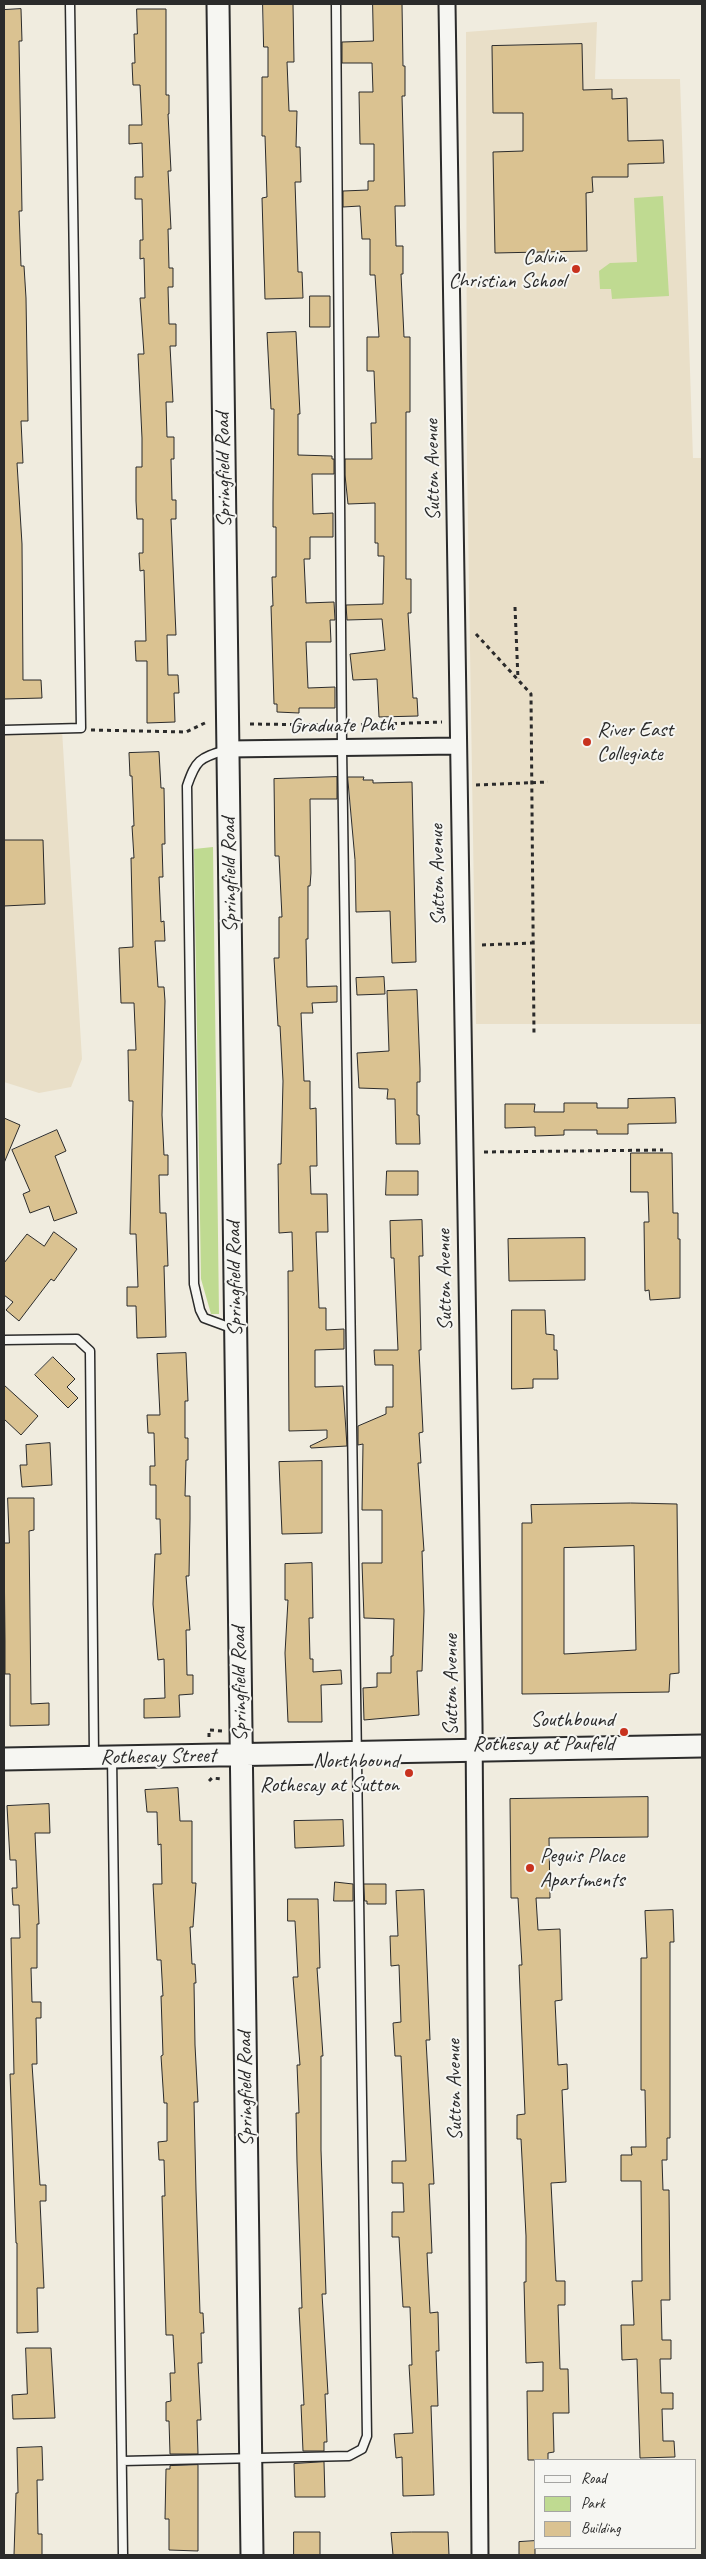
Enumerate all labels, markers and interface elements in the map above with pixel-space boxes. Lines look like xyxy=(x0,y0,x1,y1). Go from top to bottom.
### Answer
place label: Calvin Christian School xyxy=(449,244,566,294)
marker: Calvin Christian School xyxy=(570,263,582,275)
street label: Springfield Road xyxy=(210,412,238,528)
street label: Sutton Avenue xyxy=(420,419,446,521)
street label: Graduate Path xyxy=(289,712,395,740)
place label: River East Collegiate xyxy=(597,717,673,767)
marker: River East Collegiate xyxy=(581,736,593,748)
street label: Springfield Road xyxy=(216,817,244,933)
street label: Sutton Avenue xyxy=(425,824,451,926)
street label: Springfield Road xyxy=(221,1221,249,1337)
street label: Sutton Avenue xyxy=(432,1229,458,1331)
street label: Springfield Road xyxy=(226,1626,254,1742)
street label: Sutton Avenue xyxy=(438,1634,464,1736)
place label: Southbound Rothesay at Paufeld xyxy=(472,1707,614,1757)
marker: Southbound Rothesay at Paufeld xyxy=(618,1726,630,1738)
street label: Rothesay Street xyxy=(100,1743,216,1771)
place label: Northbound Rothesay at Sutton xyxy=(260,1748,399,1798)
marker: Northbound Rothesay at Sutton xyxy=(403,1767,415,1779)
place label: Peguis Place Apartments xyxy=(540,1843,624,1893)
marker: Peguis Place Apartments xyxy=(524,1862,536,1874)
street label: Springfield Road xyxy=(232,2031,260,2147)
street label: Sutton Avenue xyxy=(442,2039,468,2141)
legend xyxy=(534,2459,696,2549)
text: Road xyxy=(581,2469,606,2488)
text: Park xyxy=(581,2494,605,2513)
text: Building xyxy=(581,2519,620,2538)

